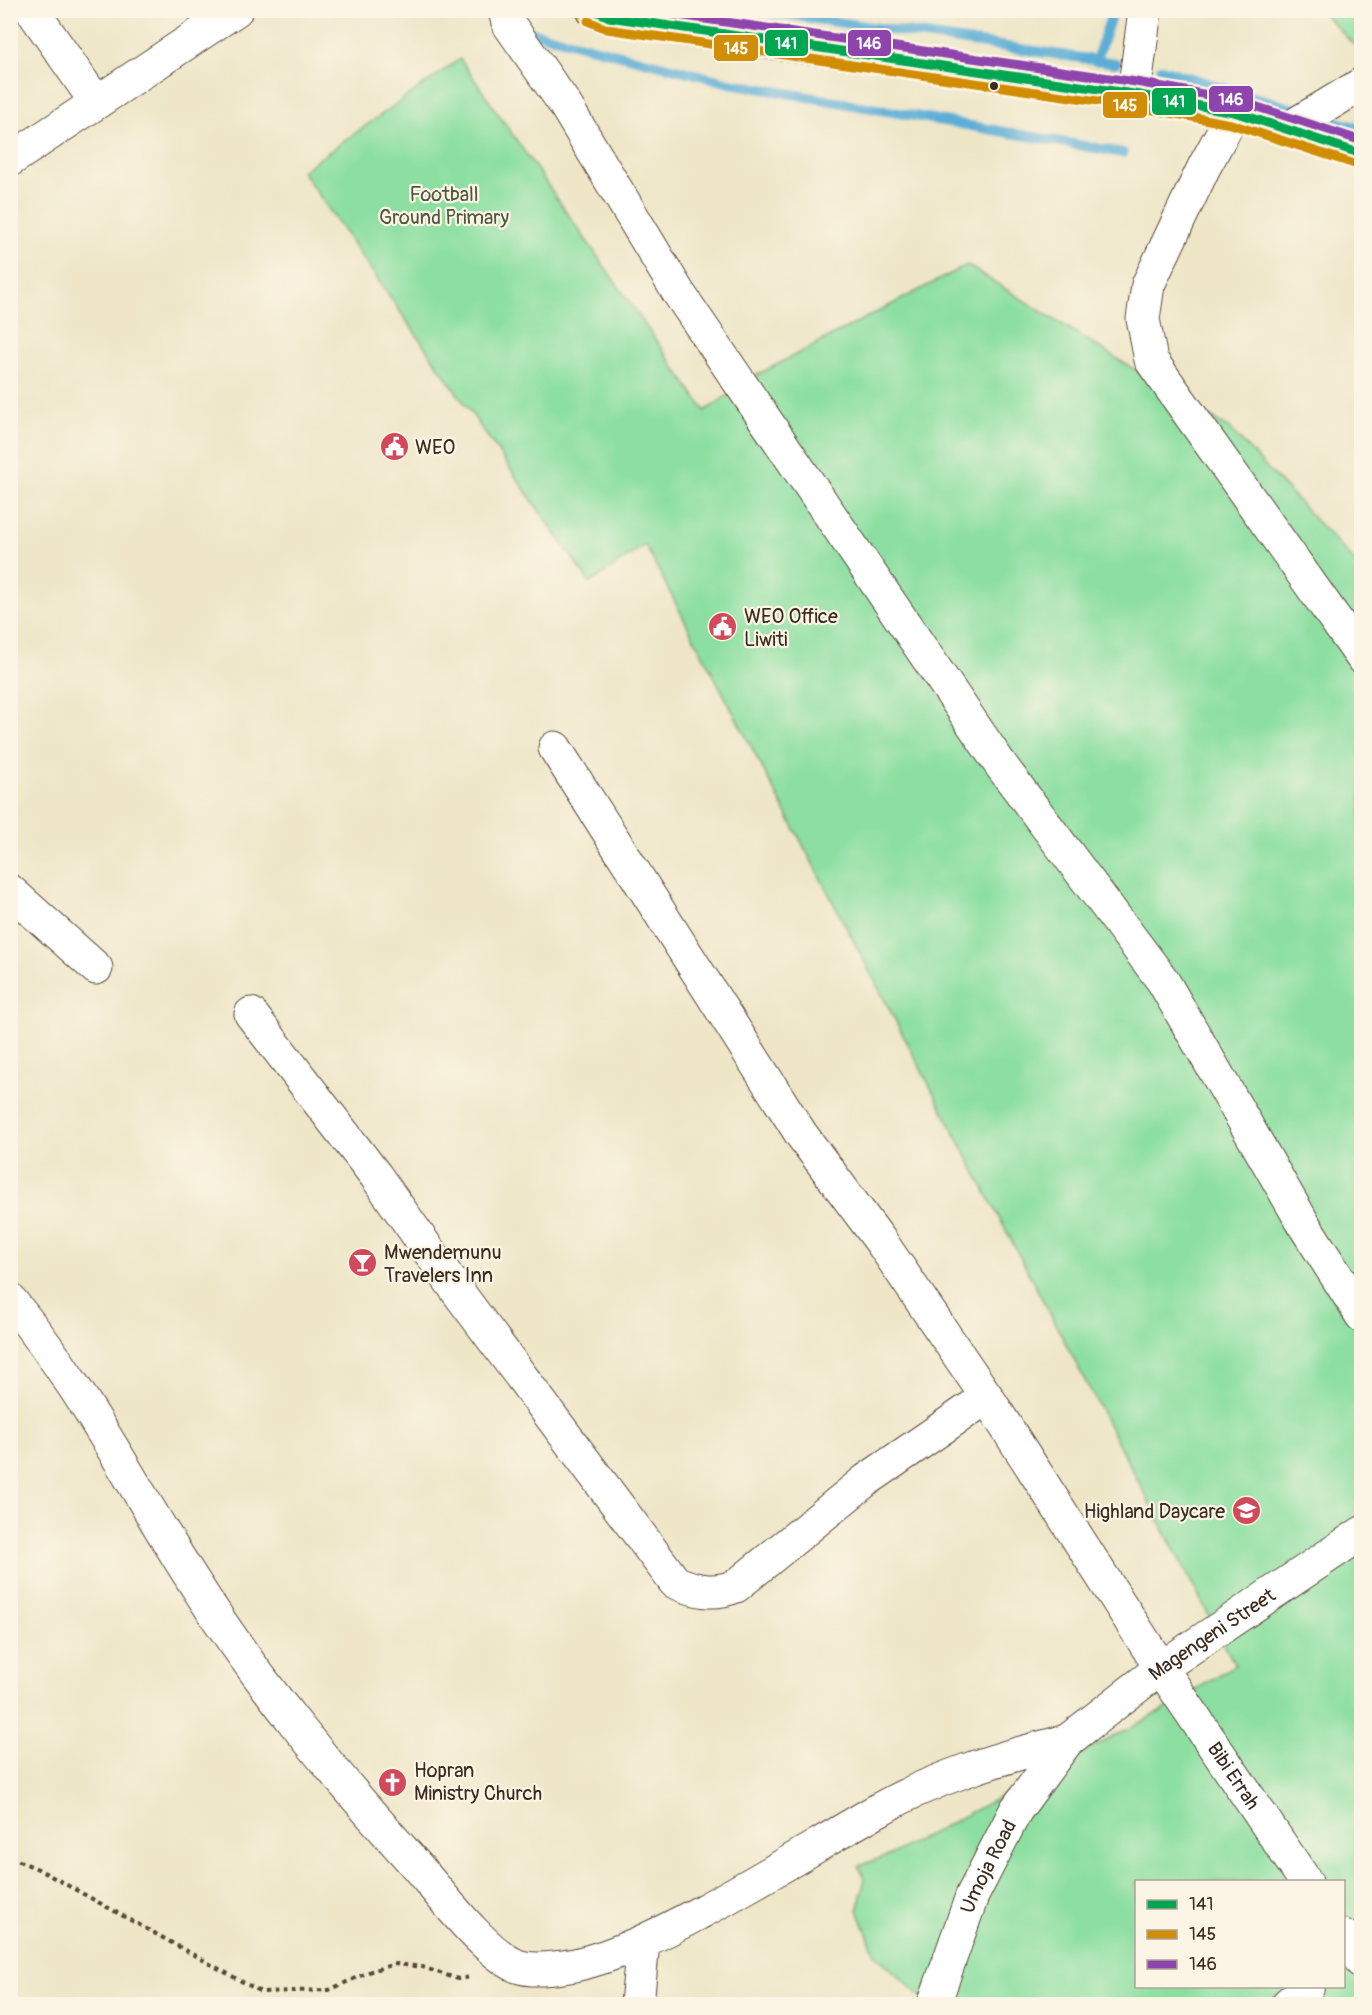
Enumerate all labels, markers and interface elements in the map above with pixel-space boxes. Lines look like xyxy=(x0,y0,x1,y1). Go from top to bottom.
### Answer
line badge: 141 xyxy=(764,29,809,57)
line badge: 146 xyxy=(847,29,892,57)
line badge: 145 xyxy=(713,34,759,62)
text: 141 xyxy=(775,34,797,54)
text: 146 xyxy=(857,34,881,54)
text: 145 xyxy=(724,39,748,59)
unlabelled marker xyxy=(988,80,1000,92)
line badge: 146 xyxy=(1208,85,1254,113)
line badge: 141 xyxy=(1151,87,1197,116)
text: 146 xyxy=(1219,90,1243,110)
line badge: 145 xyxy=(1102,91,1148,119)
text: 141 xyxy=(1163,92,1185,112)
text: 145 xyxy=(1113,96,1137,116)
park label: Football Ground Primary xyxy=(379,182,509,230)
public building icon: WEO xyxy=(378,431,410,463)
place label: WEO xyxy=(415,435,455,460)
place label: WEO Office Liwiti xyxy=(744,604,838,652)
public building icon: WEO Office Liwiti xyxy=(707,611,739,643)
place label: Mwendemunu Travelers Inn xyxy=(384,1240,502,1288)
bar icon: Mwendemunu Travelers Inn xyxy=(347,1247,379,1279)
school or university icon: Highland Daycare xyxy=(1230,1495,1262,1527)
place label: Highland Daycare xyxy=(1084,1499,1225,1524)
street label: Magengeni Street xyxy=(1144,1582,1281,1686)
street label: Bibi Errah xyxy=(1202,1737,1265,1814)
place label: Hopran Ministry Church xyxy=(414,1758,542,1806)
church icon: Hopran Ministry Church xyxy=(377,1766,409,1798)
street label: Umoja Road xyxy=(955,1816,1022,1917)
legend xyxy=(1135,1880,1345,1988)
text: 141 xyxy=(1189,1893,1214,1916)
text: 145 xyxy=(1189,1923,1216,1946)
text: 146 xyxy=(1189,1953,1217,1976)

